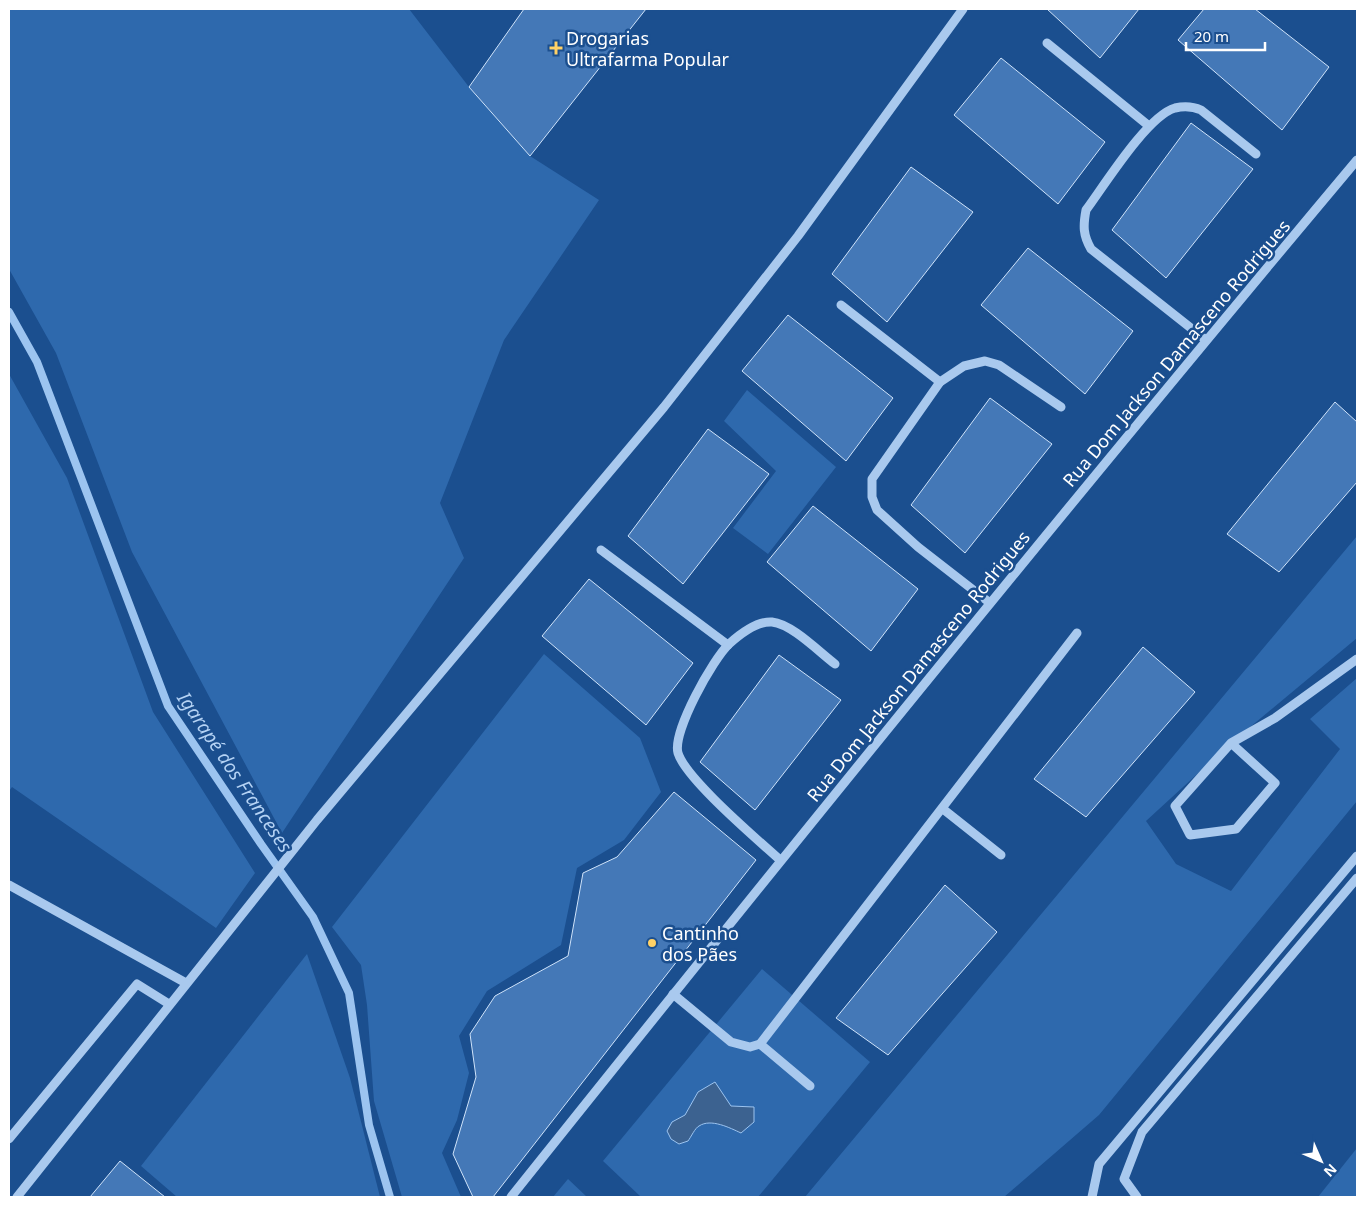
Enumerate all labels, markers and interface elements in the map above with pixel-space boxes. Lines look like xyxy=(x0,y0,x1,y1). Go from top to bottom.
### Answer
scale bar xyxy=(1186,20,1265,52)
place label: Drogarias Ultrafarma Popular xyxy=(566,26,730,71)
text: 20 m xyxy=(1194,26,1229,46)
marker: Drogarias Ultrafarma Popular xyxy=(550,42,562,54)
street label: Rua Dom Jackson Damasceno Rodrigues xyxy=(1057,214,1295,492)
street label: Rua Dom Jackson Damasceno Rodrigues xyxy=(801,526,1035,806)
water label: Igarapé dos Franceses xyxy=(171,686,298,857)
place label: Cantinho dos Pães xyxy=(662,921,739,966)
marker: Cantinho dos Pães xyxy=(646,937,658,949)
north arrow xyxy=(1296,1136,1346,1186)
text: N xyxy=(1320,1160,1341,1181)

